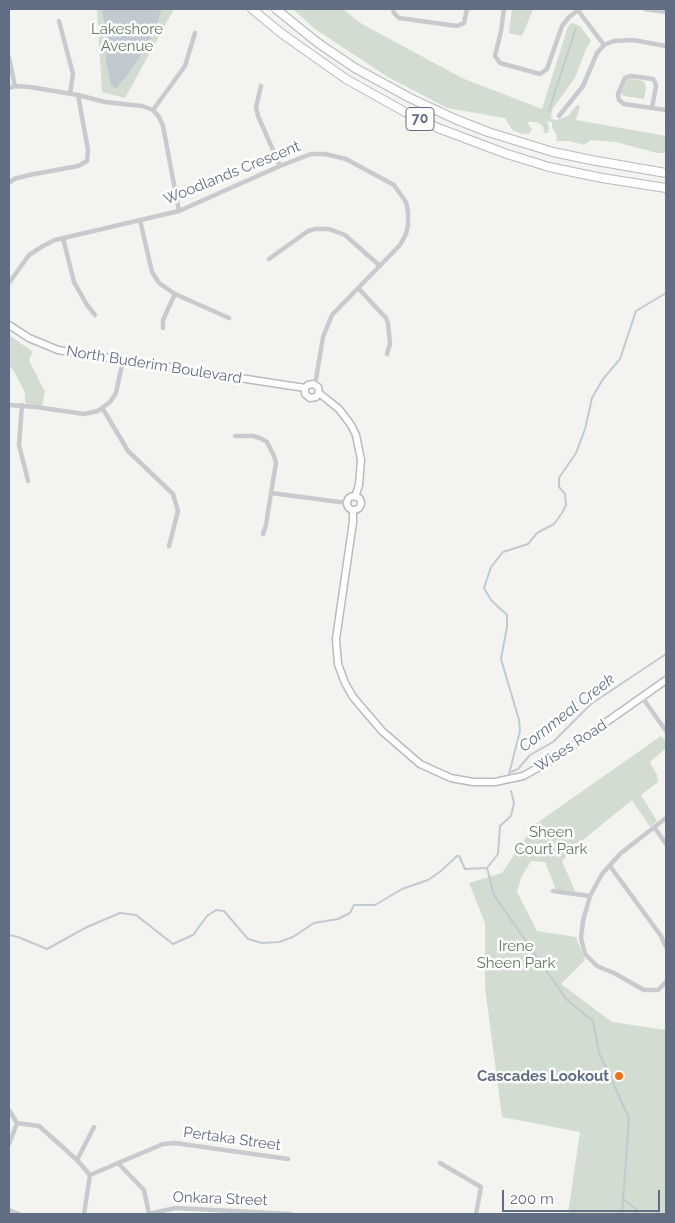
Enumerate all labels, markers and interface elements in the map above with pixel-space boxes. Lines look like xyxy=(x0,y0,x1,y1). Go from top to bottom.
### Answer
park label: Lakeshore Avenue xyxy=(91,20,163,55)
road number: 70 xyxy=(406,108,434,130)
street label: Woodlands Crescent xyxy=(161,137,303,209)
street label: North Buderim Boulevard xyxy=(65,342,243,388)
water label: Cornmeal Creek xyxy=(515,670,619,756)
street label: Wises Road xyxy=(532,716,610,776)
park label: Sheen Court Park xyxy=(515,823,587,858)
park label: Irene Sheen Park xyxy=(477,937,555,972)
place label: Cascades Lookout xyxy=(477,1067,609,1085)
marker: Cascades Lookout xyxy=(613,1070,625,1082)
street label: Pertaka Street xyxy=(182,1123,282,1155)
scale bar xyxy=(505,1180,662,1212)
street label: Onkara Street xyxy=(172,1188,268,1210)
text: 200 m xyxy=(510,1190,554,1208)

